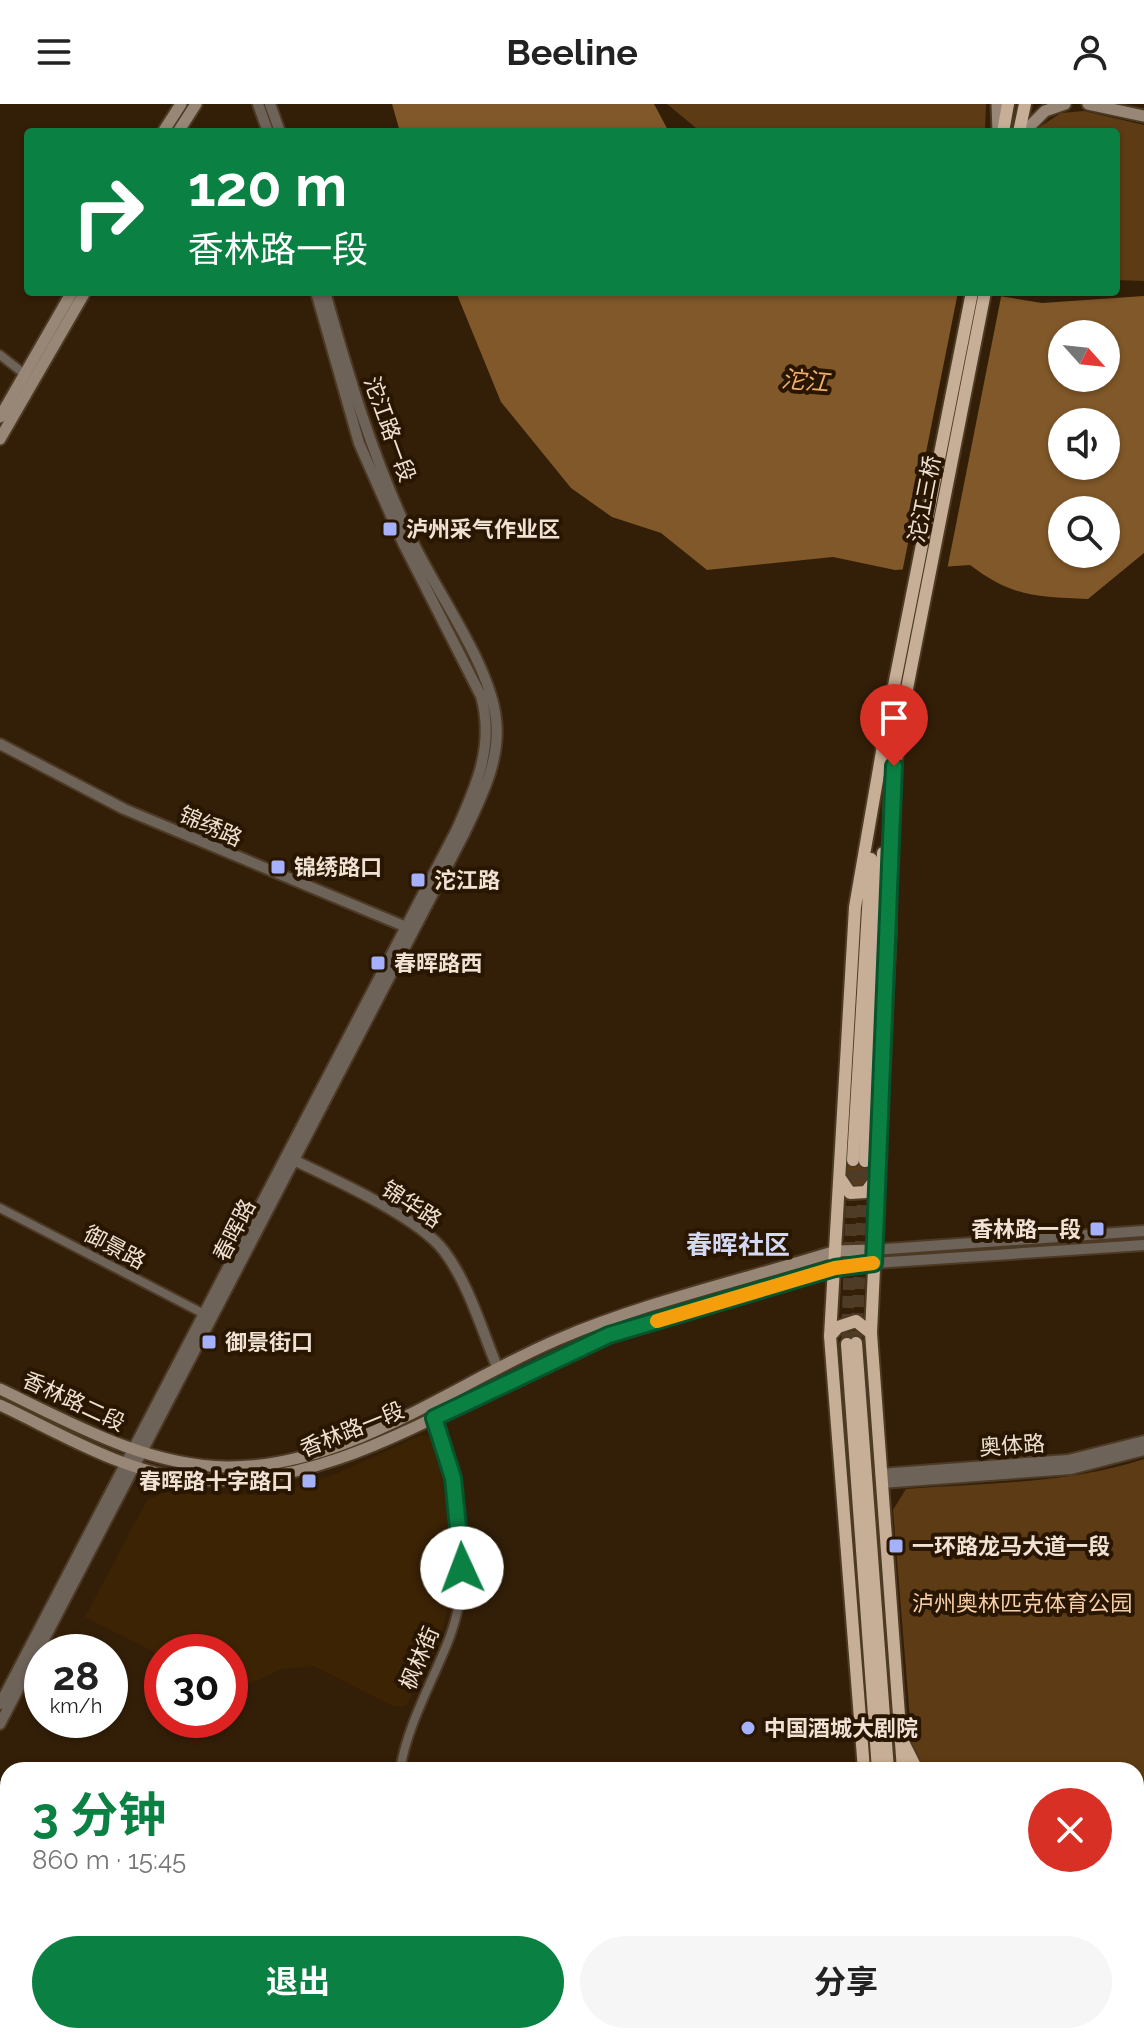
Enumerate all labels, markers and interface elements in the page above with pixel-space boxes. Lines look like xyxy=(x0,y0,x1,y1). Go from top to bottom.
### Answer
icon: menu xyxy=(32,30,76,74)
icon: person xyxy=(1068,30,1112,74)
text: Beeline xyxy=(506,31,638,73)
text: 120 m xyxy=(188,153,347,219)
icon: right xyxy=(56,160,160,264)
text: 香林路一段 xyxy=(188,228,368,270)
north arrow xyxy=(1048,320,1120,392)
map controls xyxy=(1048,320,1120,568)
water label: 沱江 xyxy=(780,364,833,397)
street label: 沱江路一段 xyxy=(359,373,421,485)
button: sound xyxy=(1048,408,1120,480)
street label: 沱江三桥 xyxy=(903,453,945,545)
button: search xyxy=(1048,496,1120,568)
place label: 泸州采气作业区 xyxy=(406,516,560,542)
marker: 泸州采气作业区 xyxy=(381,520,399,538)
pin xyxy=(860,684,928,766)
icon: arrive xyxy=(872,696,916,740)
street label: 锦绣路 xyxy=(176,801,246,851)
place label: 锦绣路口 xyxy=(294,854,382,880)
marker: 锦绣路口 xyxy=(269,858,287,876)
place label: 沱江路 xyxy=(434,867,500,893)
marker: 沱江路 xyxy=(409,871,427,889)
place label: 春晖路西 xyxy=(394,950,482,976)
marker: 春晖路西 xyxy=(369,954,387,972)
street label: 锦华路 xyxy=(377,1175,447,1233)
street label: 春晖路 xyxy=(207,1195,261,1265)
place label: 香林路一段 xyxy=(971,1216,1081,1242)
street label: 御景路 xyxy=(80,1220,150,1274)
marker: 香林路一段 xyxy=(1088,1220,1106,1238)
district label: 春晖社区 xyxy=(686,1230,790,1260)
place label: 御景街口 xyxy=(225,1329,313,1355)
marker: 御景街口 xyxy=(200,1333,218,1351)
street label: 香林路二段 xyxy=(19,1366,129,1436)
street label: 香林路一段 xyxy=(296,1396,408,1462)
street label: 奥体路 xyxy=(978,1430,1046,1460)
place label: 春晖路十字路口 xyxy=(139,1468,293,1494)
marker: 春晖路十字路口 xyxy=(300,1472,318,1490)
position arrow xyxy=(420,1526,504,1610)
place label: 一环路龙马大道一段 xyxy=(912,1533,1110,1559)
marker: 一环路龙马大道一段 xyxy=(887,1537,905,1555)
park label: 泸州奥林匹克体育公园 xyxy=(912,1590,1132,1616)
street label: 枫林街 xyxy=(394,1623,444,1693)
speed limit sign: 30 xyxy=(144,1634,248,1738)
text: 28 xyxy=(53,1652,99,1699)
text: km/h xyxy=(50,1694,102,1718)
place label: 中国酒城大剧院 xyxy=(764,1715,918,1741)
marker: 中国酒城大剧院 xyxy=(739,1719,757,1737)
text: 3 分钟 xyxy=(32,1787,166,1843)
button: close xyxy=(1028,1788,1112,1872)
text: 860 m · 15:45 xyxy=(32,1845,186,1875)
button: 退出 xyxy=(32,1936,564,2028)
button: 分享 xyxy=(580,1936,1112,2028)

